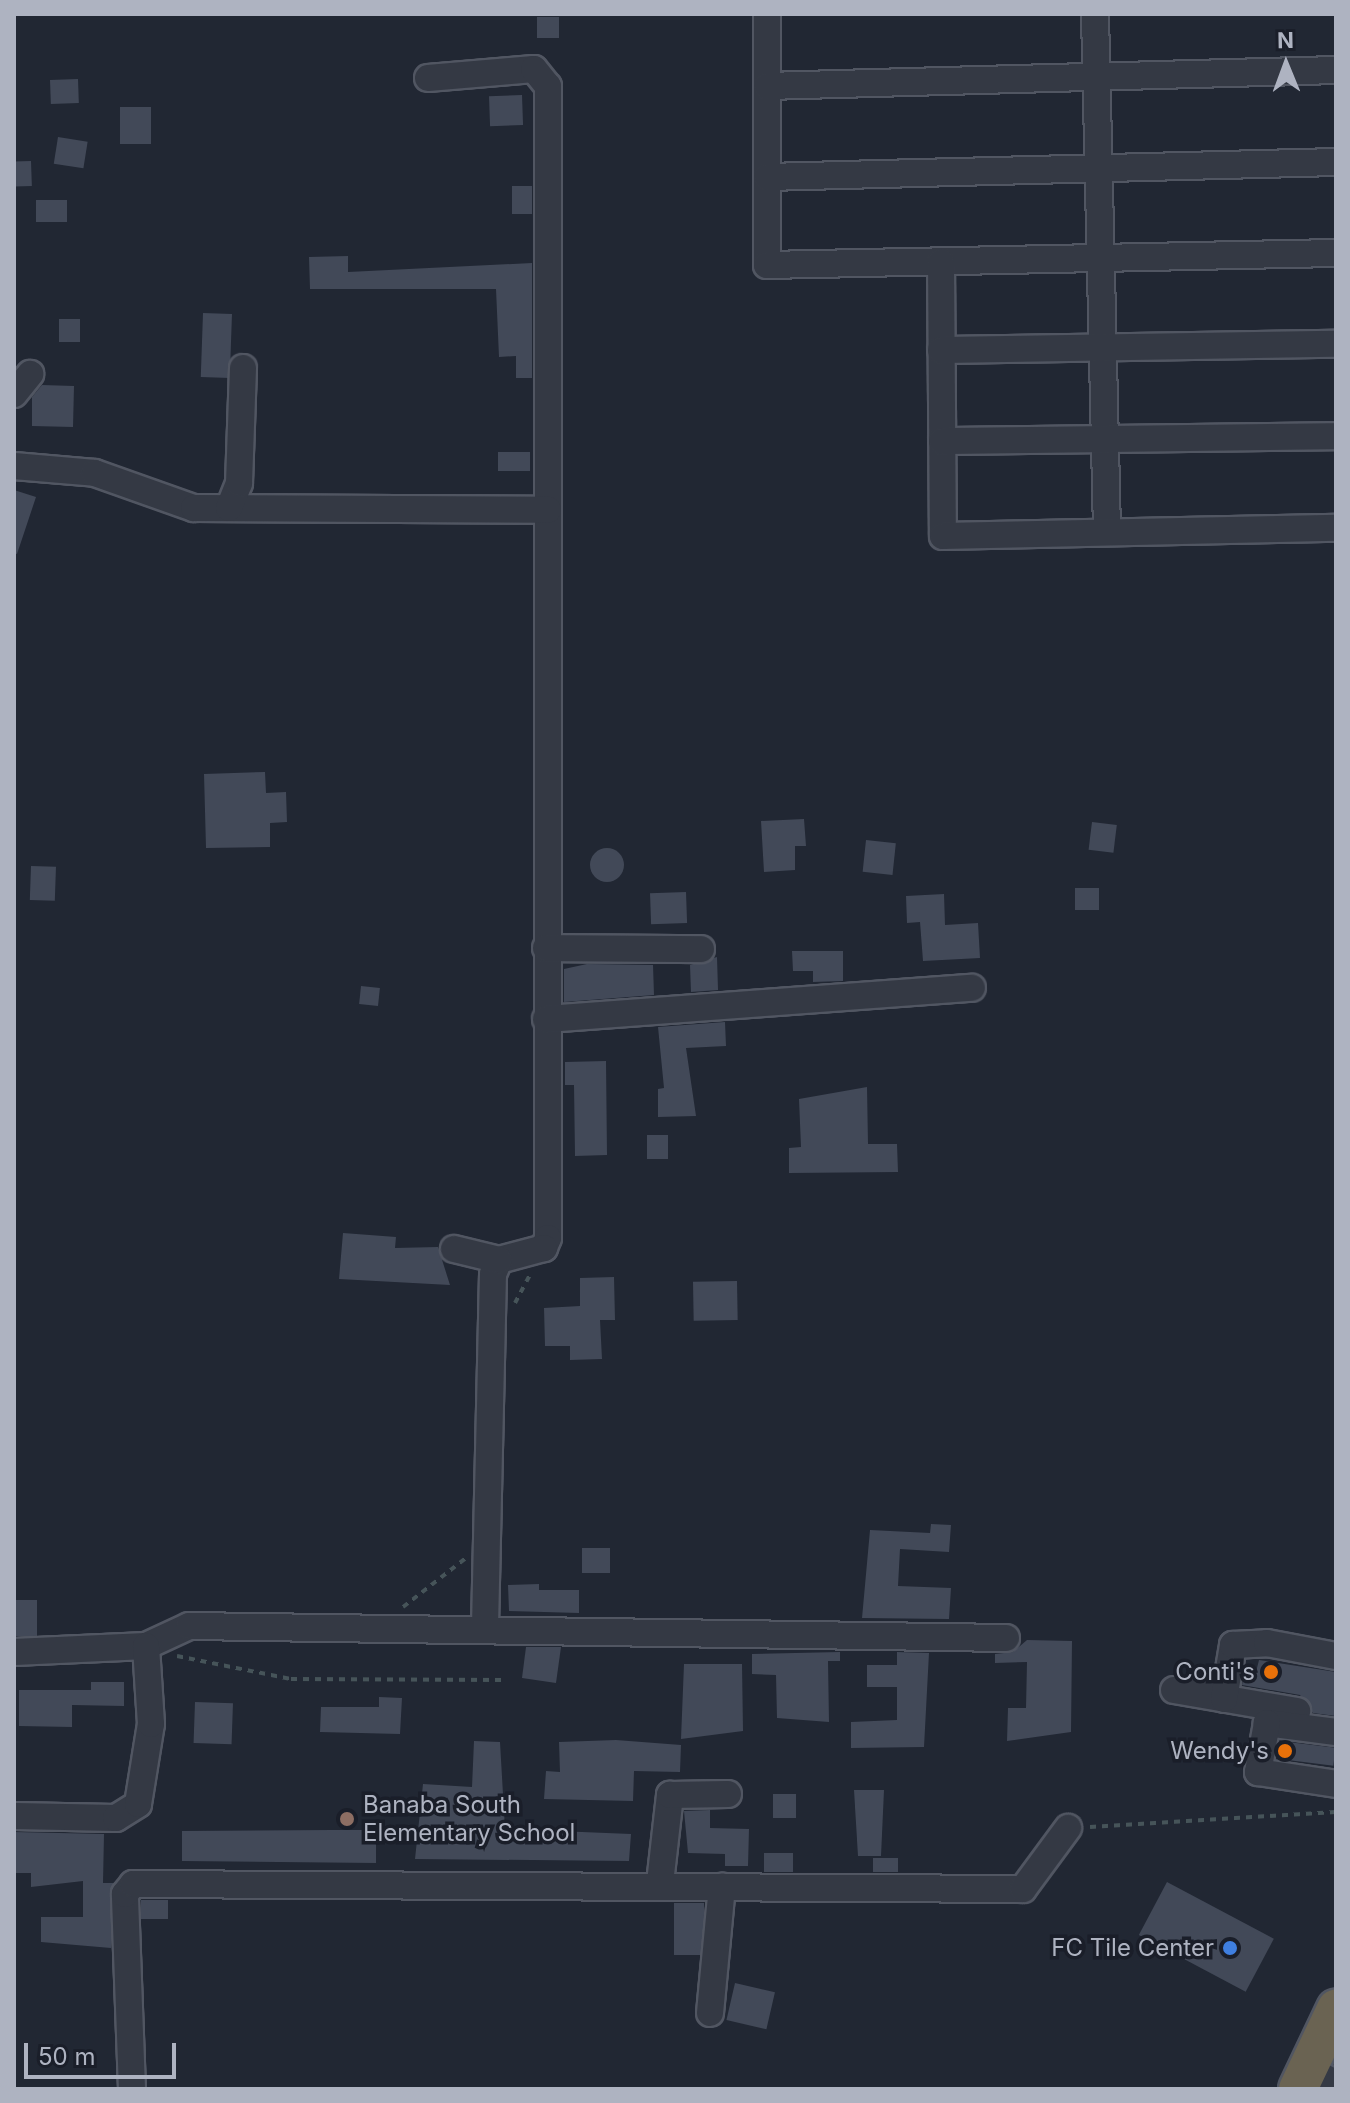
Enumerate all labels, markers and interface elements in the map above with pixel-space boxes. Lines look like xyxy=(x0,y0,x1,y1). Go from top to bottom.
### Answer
north arrow xyxy=(1246,24,1326,104)
text: N xyxy=(1277,27,1294,53)
place label: Conti's xyxy=(1175,1658,1255,1686)
marker: Conti's xyxy=(1262,1663,1280,1681)
place label: Wendy's xyxy=(1170,1737,1269,1765)
marker: Wendy's xyxy=(1276,1742,1294,1760)
place label: Banaba South Elementary School xyxy=(363,1791,575,1847)
marker: Banaba South Elementary School xyxy=(338,1810,356,1828)
place label: FC Tile Center xyxy=(1051,1934,1214,1962)
marker: FC Tile Center xyxy=(1221,1939,1239,1957)
scale bar xyxy=(28,2027,180,2077)
text: 50 m xyxy=(38,2042,96,2071)

